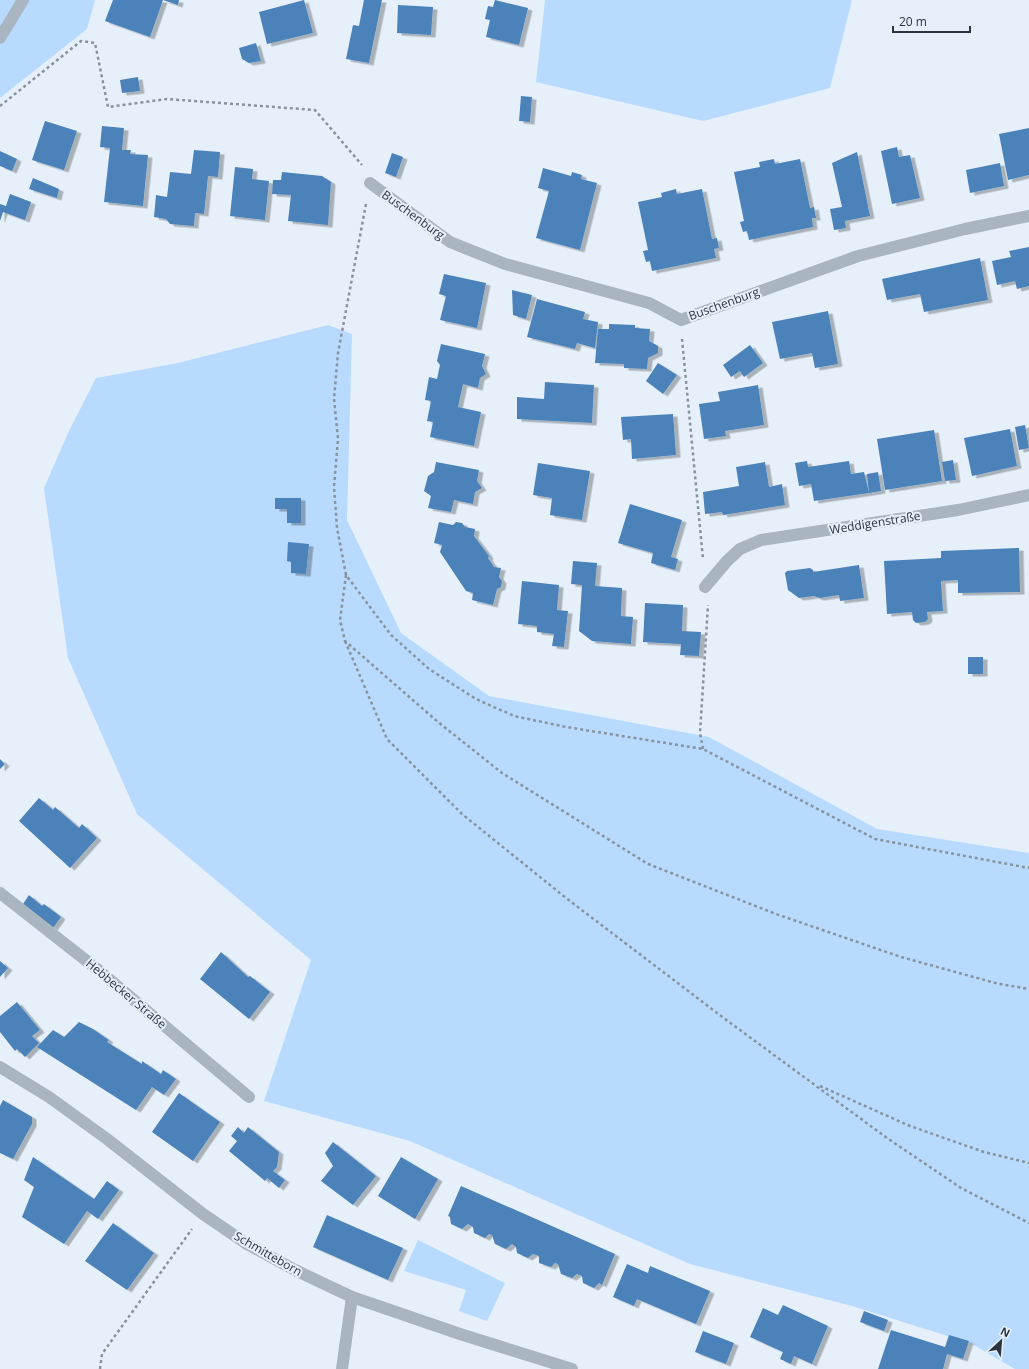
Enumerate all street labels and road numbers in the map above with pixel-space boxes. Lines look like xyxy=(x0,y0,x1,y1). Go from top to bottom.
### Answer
street label: Buschenburg xyxy=(378,186,449,244)
street label: Buschenburg xyxy=(686,283,762,324)
street label: Weddigenstraße xyxy=(828,507,922,538)
street label: Hebbecker Straße xyxy=(82,955,170,1033)
street label: Schmitteborn xyxy=(231,1227,305,1280)

